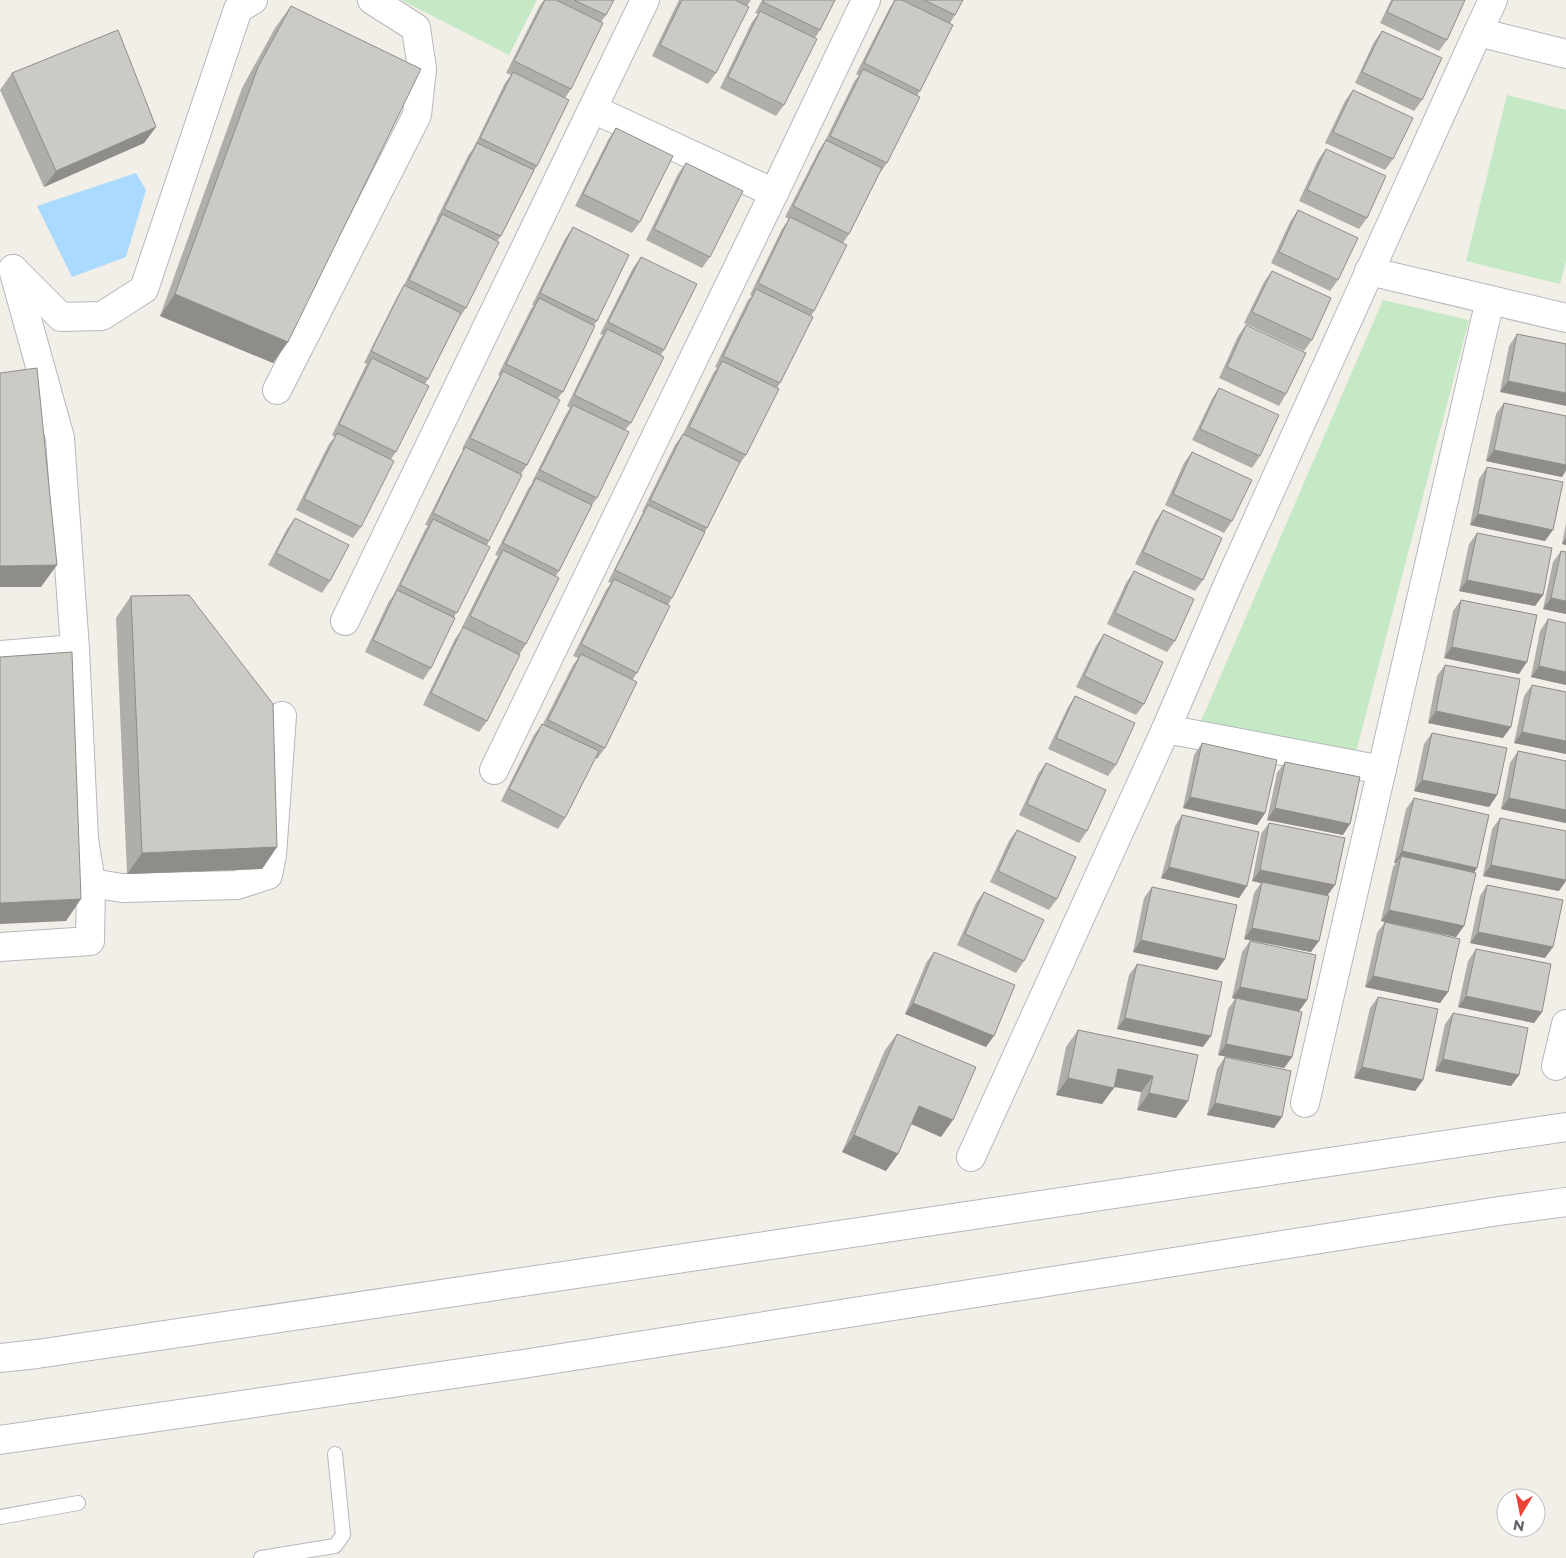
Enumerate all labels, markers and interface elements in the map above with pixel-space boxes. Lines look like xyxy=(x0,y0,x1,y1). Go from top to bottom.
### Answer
north arrow xyxy=(1496,1488,1546,1538)
text: N xyxy=(1512,1516,1526,1536)

